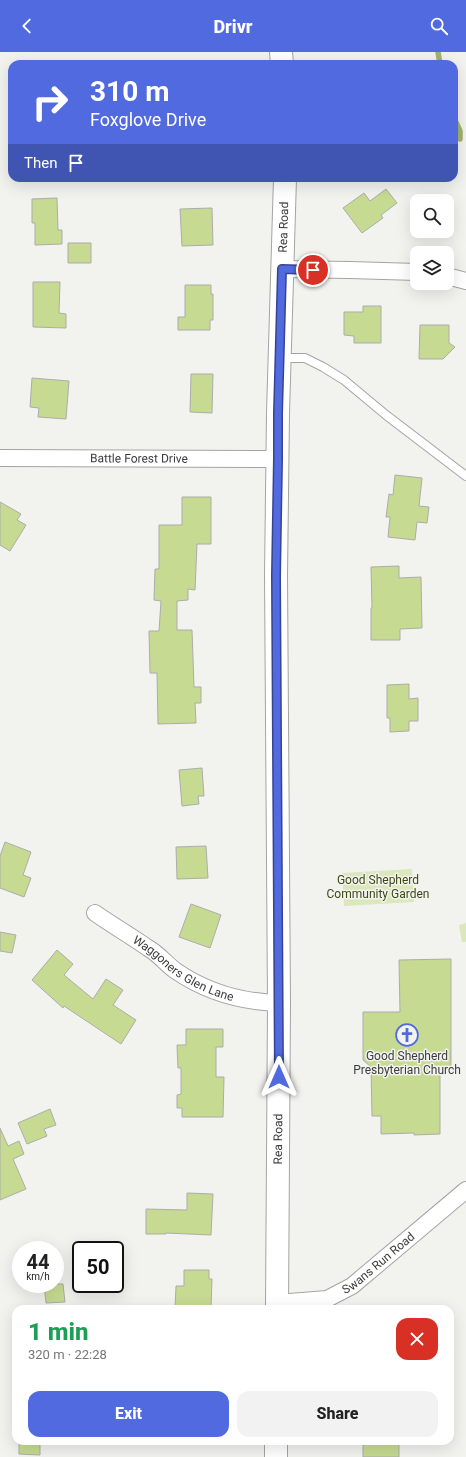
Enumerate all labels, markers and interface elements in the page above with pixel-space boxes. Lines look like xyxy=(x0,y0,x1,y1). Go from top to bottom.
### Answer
icon: back xyxy=(16,15,38,37)
icon: search xyxy=(428,15,450,37)
text: Drivr xyxy=(213,16,253,37)
text: 310 m xyxy=(90,75,169,108)
icon: right xyxy=(24,76,76,128)
text: Foxglove Drive xyxy=(90,109,206,130)
icon: arrive xyxy=(65,152,87,174)
text: Then xyxy=(24,154,57,172)
map controls xyxy=(410,194,454,290)
button: search xyxy=(410,194,454,238)
street label: Rea Road xyxy=(276,201,291,253)
button: layers xyxy=(410,246,454,290)
pin xyxy=(296,253,330,287)
icon: arrive xyxy=(302,259,324,281)
street label: Battle Forest Drive xyxy=(90,451,188,466)
park label: Good Shepherd Community Garden xyxy=(327,873,429,901)
street label: Waggoners Glen Lane xyxy=(130,933,235,1004)
church icon: Good Shepherd Presbyterian Church xyxy=(394,1022,420,1048)
place label: Good Shepherd Presbyterian Church xyxy=(353,1049,461,1077)
position arrow xyxy=(258,1056,300,1098)
street label: Rea Road xyxy=(271,1114,285,1164)
street label: Swans Run Road xyxy=(340,1229,417,1297)
speed limit sign: 50 xyxy=(72,1241,124,1293)
text: 44 xyxy=(27,1250,49,1274)
text: km/h xyxy=(26,1271,50,1282)
text: 1 min xyxy=(28,1318,89,1346)
button: close xyxy=(396,1318,438,1360)
text: 320 m · 22:28 xyxy=(28,1347,107,1362)
button: Exit xyxy=(28,1391,229,1437)
button: Share xyxy=(237,1391,438,1437)

